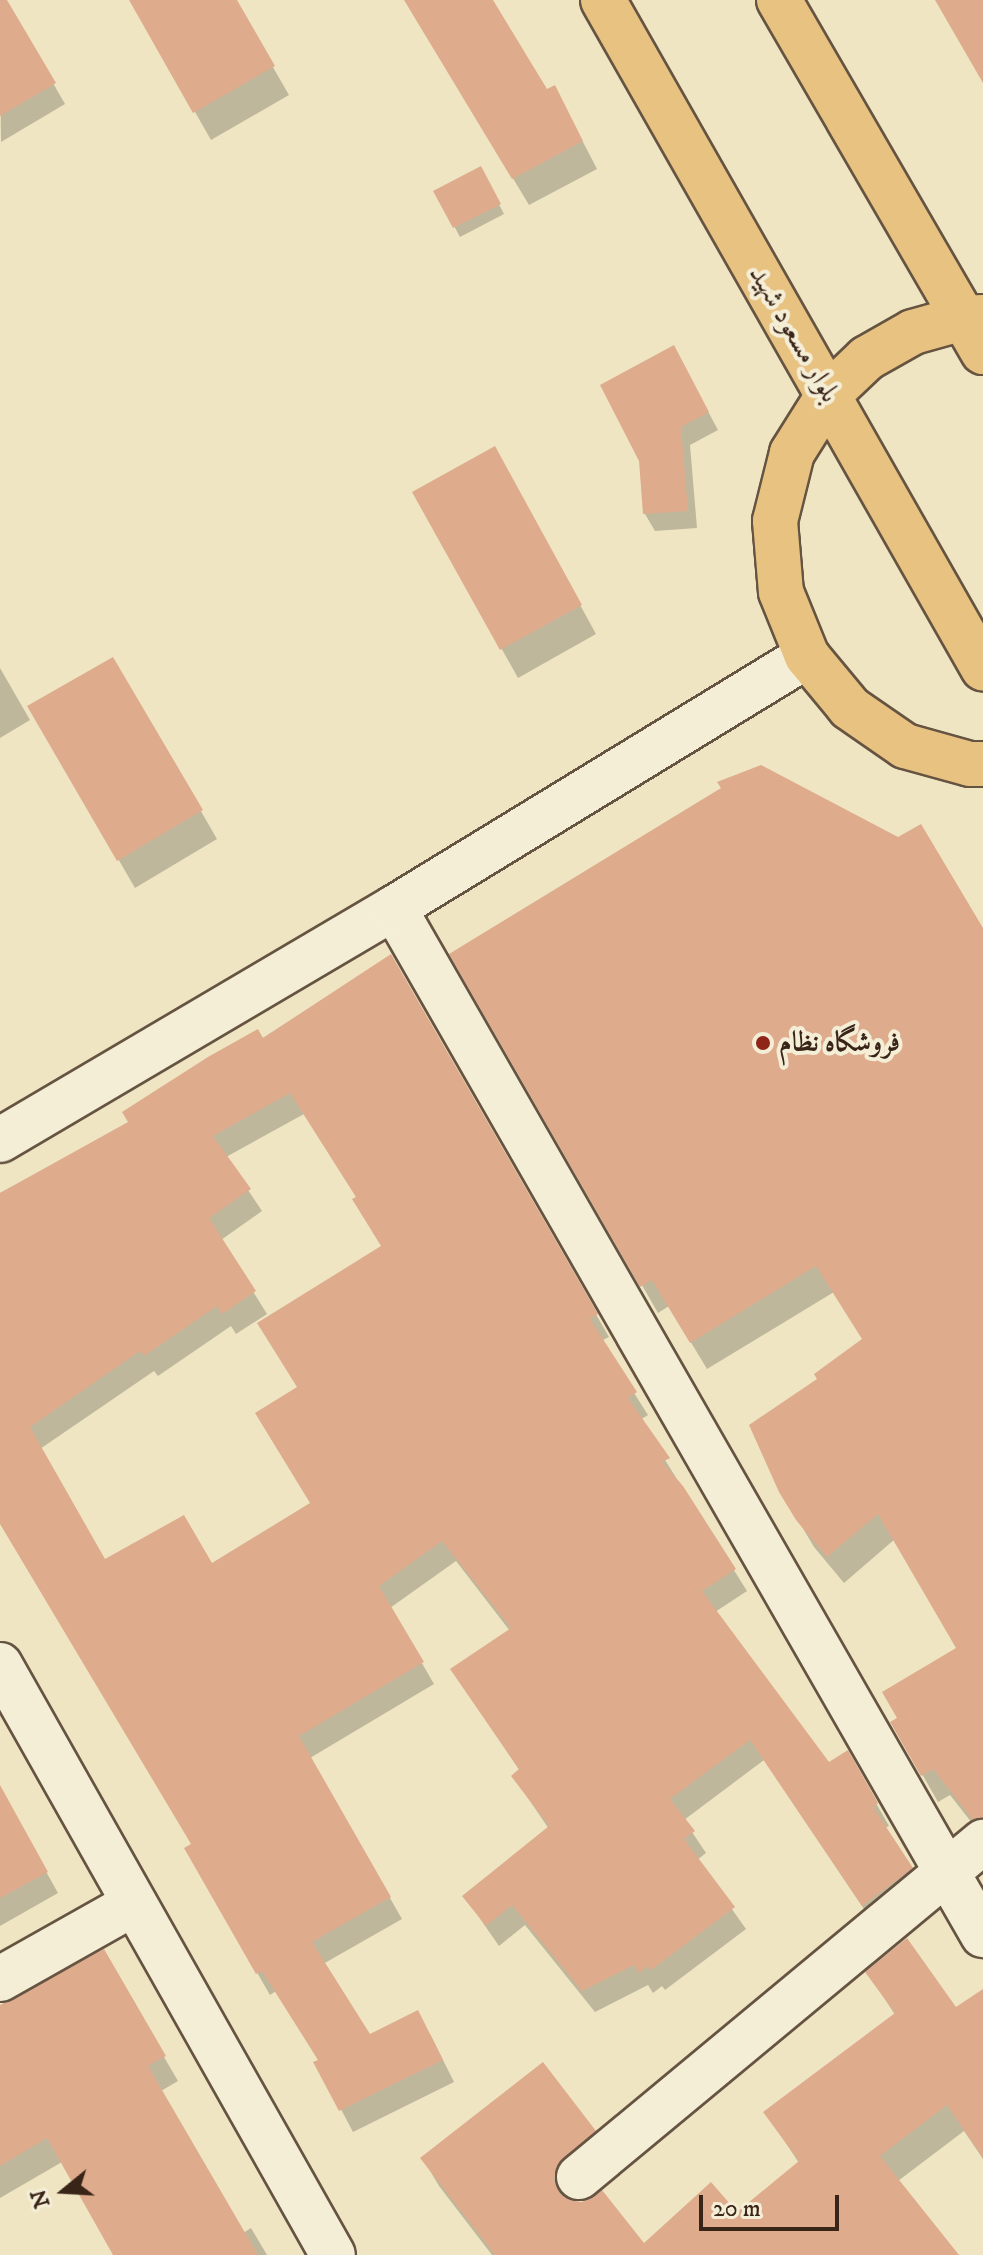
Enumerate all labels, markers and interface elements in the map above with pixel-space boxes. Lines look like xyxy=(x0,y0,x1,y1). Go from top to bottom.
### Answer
street label: بلوار مسعود شهید xyxy=(741,260,847,408)
place label: فروشگاه نظام xyxy=(779,1026,900,1060)
marker: فروشگاه نظام xyxy=(754,1034,772,1052)
north arrow xyxy=(24,2151,104,2231)
scale bar xyxy=(703,2179,843,2229)
text: N xyxy=(25,2186,56,2211)
text: 20 m xyxy=(713,2194,761,2224)

